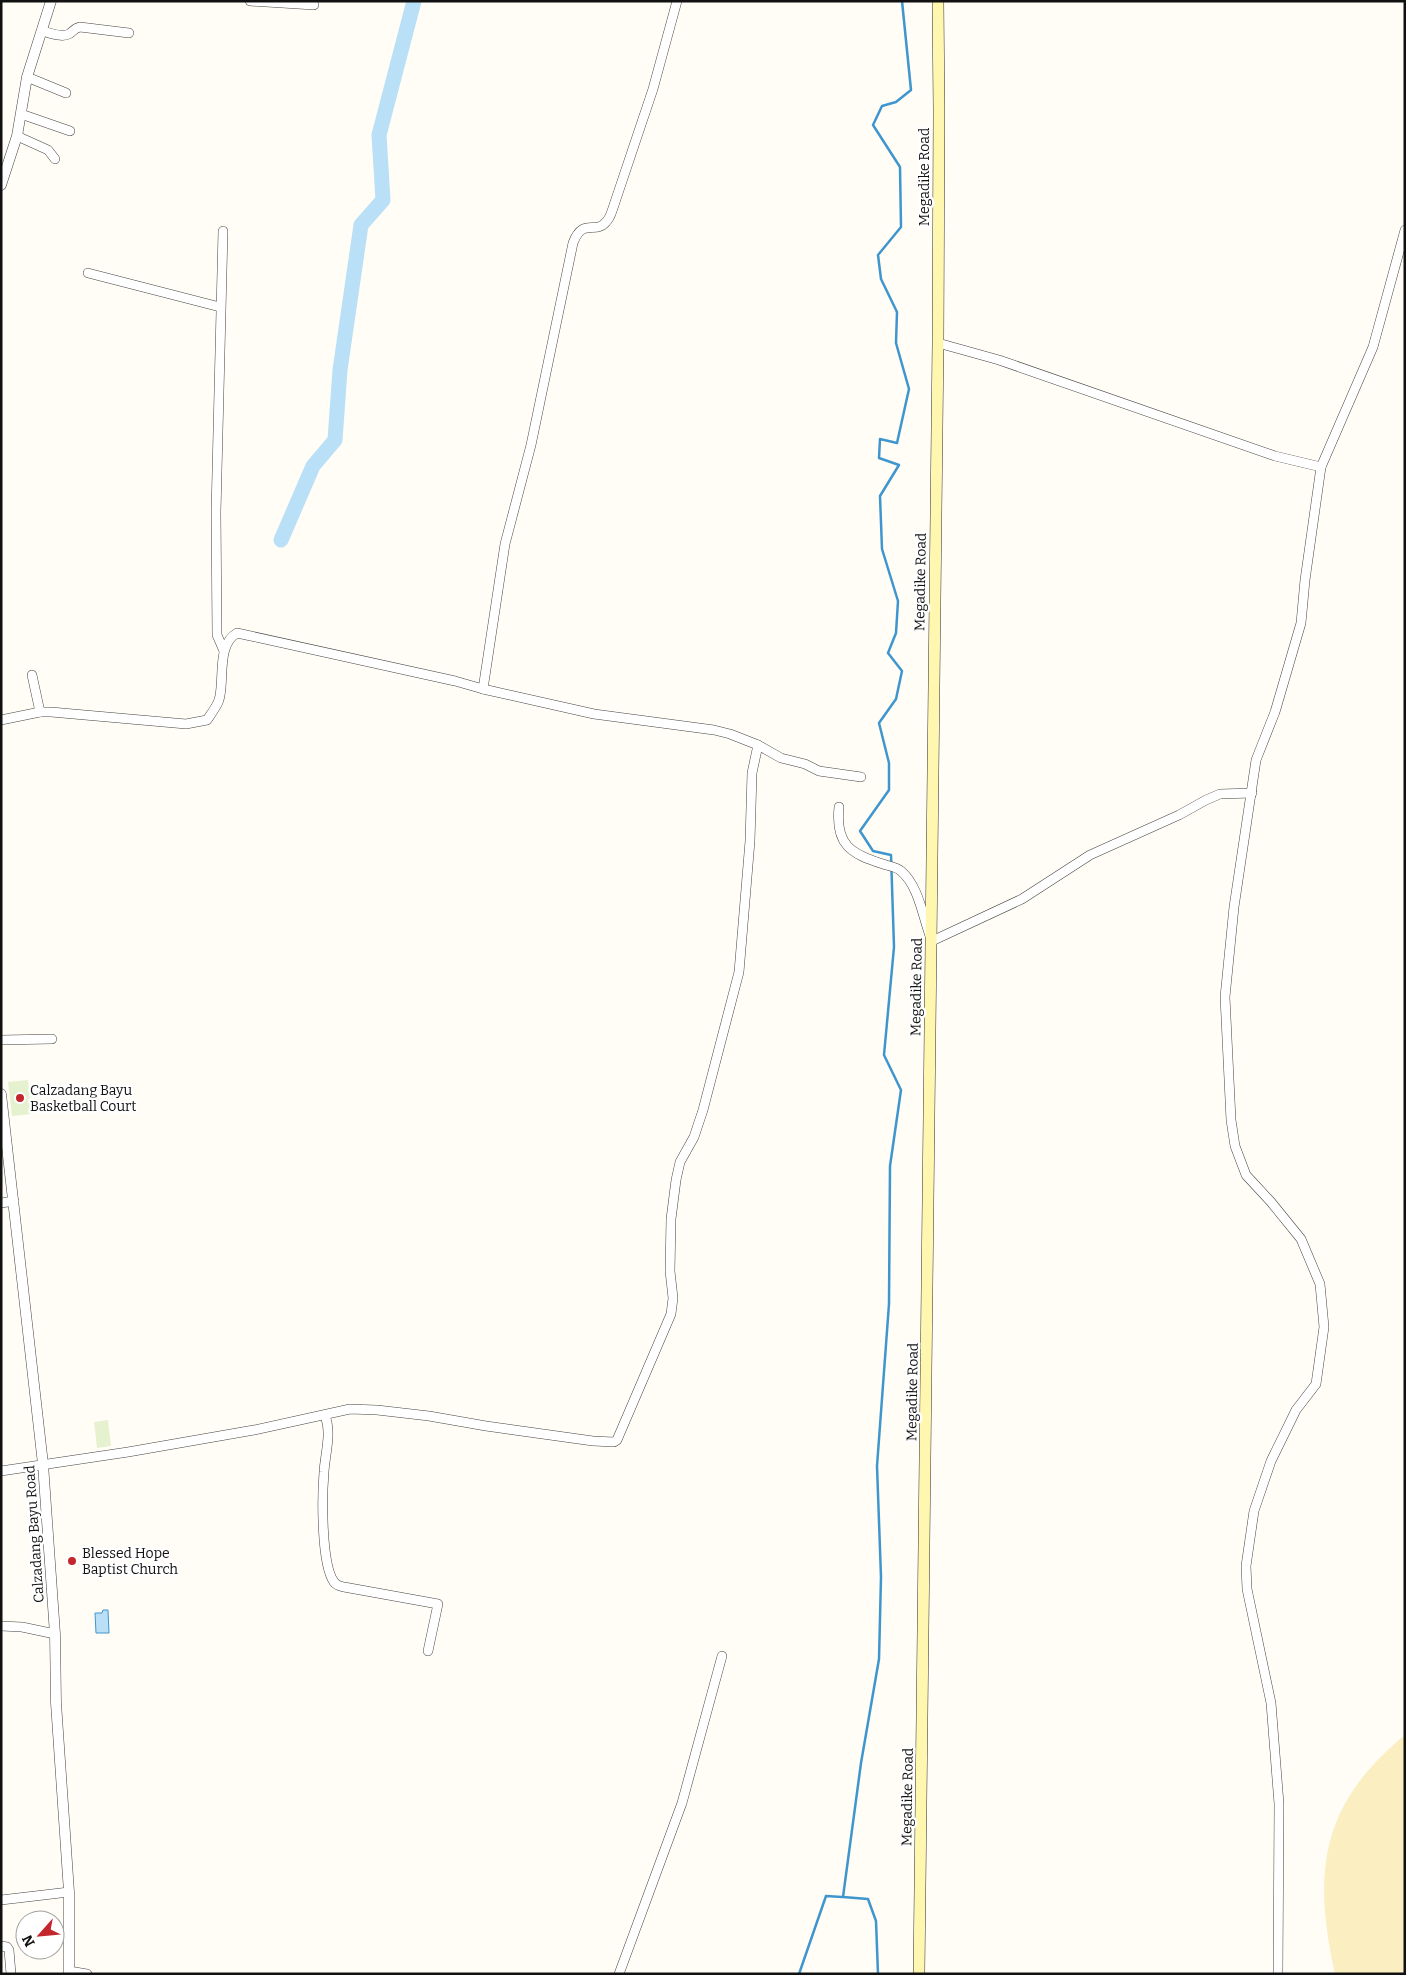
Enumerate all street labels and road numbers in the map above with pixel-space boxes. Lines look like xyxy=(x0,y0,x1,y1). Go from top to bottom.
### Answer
street label: Megadike Road xyxy=(916,128,933,226)
street label: Megadike Road xyxy=(911,533,930,631)
street label: Megadike Road xyxy=(907,938,926,1036)
street label: Megadike Road xyxy=(903,1343,922,1441)
street label: Calzadang Bayu Road xyxy=(21,1465,48,1603)
street label: Megadike Road xyxy=(898,1748,917,1846)

